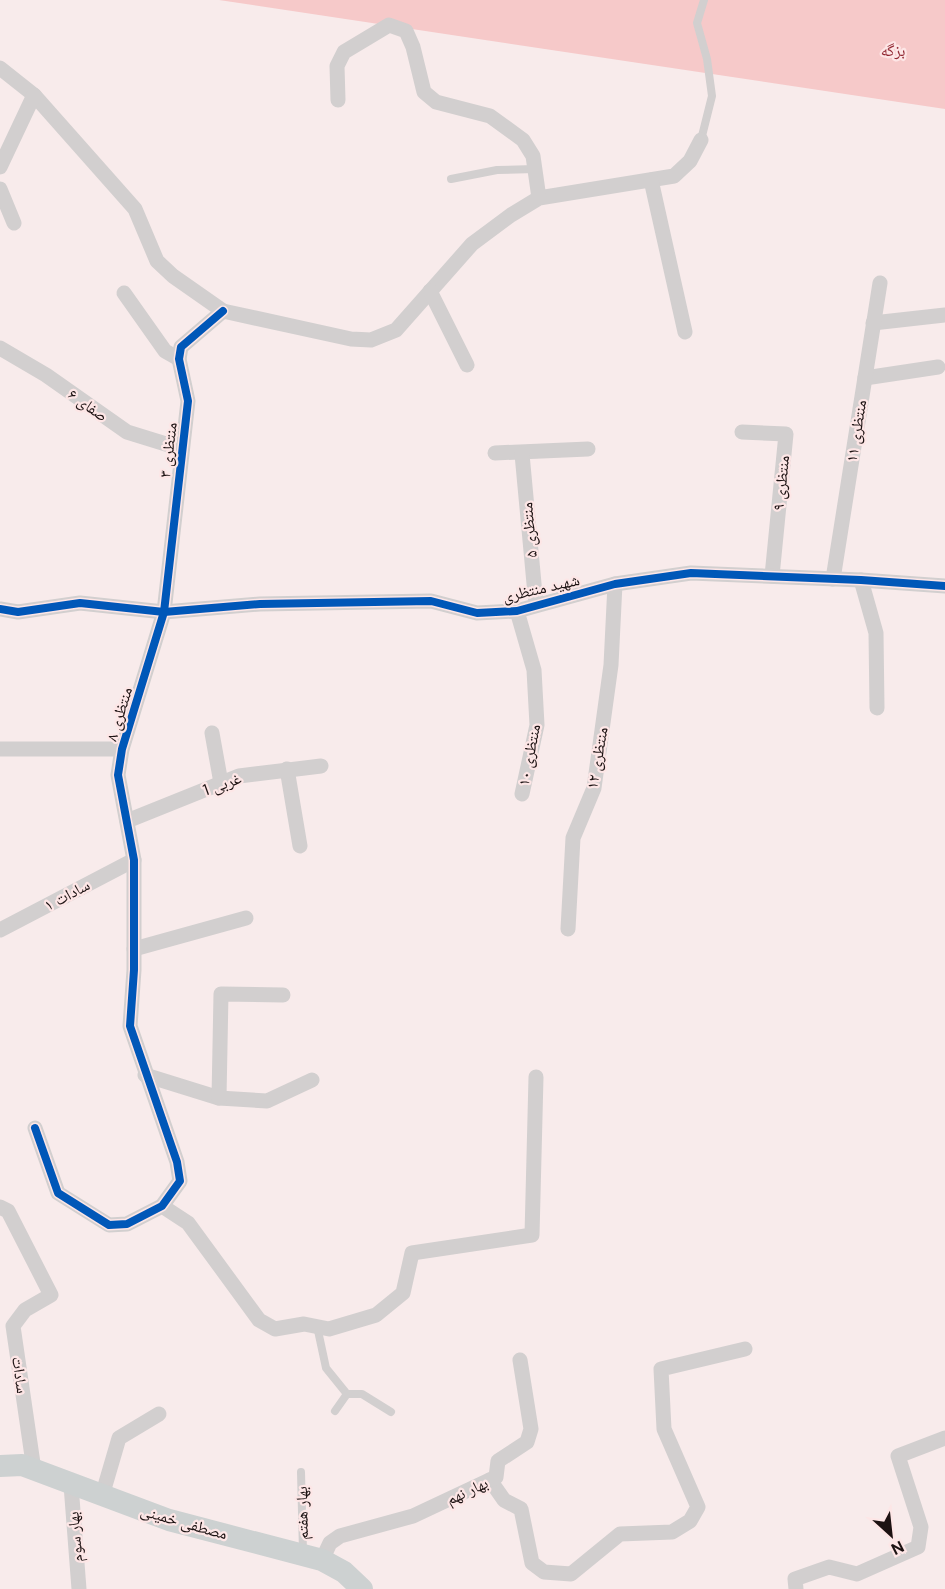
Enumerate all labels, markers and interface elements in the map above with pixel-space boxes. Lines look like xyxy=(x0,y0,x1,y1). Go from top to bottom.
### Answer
park label: بزگه xyxy=(881,40,905,61)
street label: صفای ۶ xyxy=(64,384,112,426)
street label: منتظری ۱۱ xyxy=(841,398,871,464)
street label: منتظری ۳ xyxy=(154,421,182,479)
street label: منتظری ۹ xyxy=(768,454,794,512)
street label: منتظری ۵ xyxy=(516,501,542,559)
street label: شهید منتظری xyxy=(500,569,582,607)
street label: منتظری ۸ xyxy=(101,684,137,744)
street label: منتظری ۱۰ xyxy=(513,722,545,788)
street label: منتظری ۱۲ xyxy=(581,725,613,791)
street label: غربی 1 xyxy=(200,767,244,801)
street label: سادات ۱ xyxy=(41,874,93,916)
street label: سادات xyxy=(7,1355,33,1395)
street label: بهار نهم xyxy=(443,1472,491,1510)
street label: بهار هفتم xyxy=(291,1486,313,1540)
street label: مصطفی خمینی xyxy=(138,1500,230,1544)
north arrow xyxy=(861,1505,921,1565)
street label: بهار سوم xyxy=(62,1511,88,1563)
text: N xyxy=(888,1536,908,1560)

